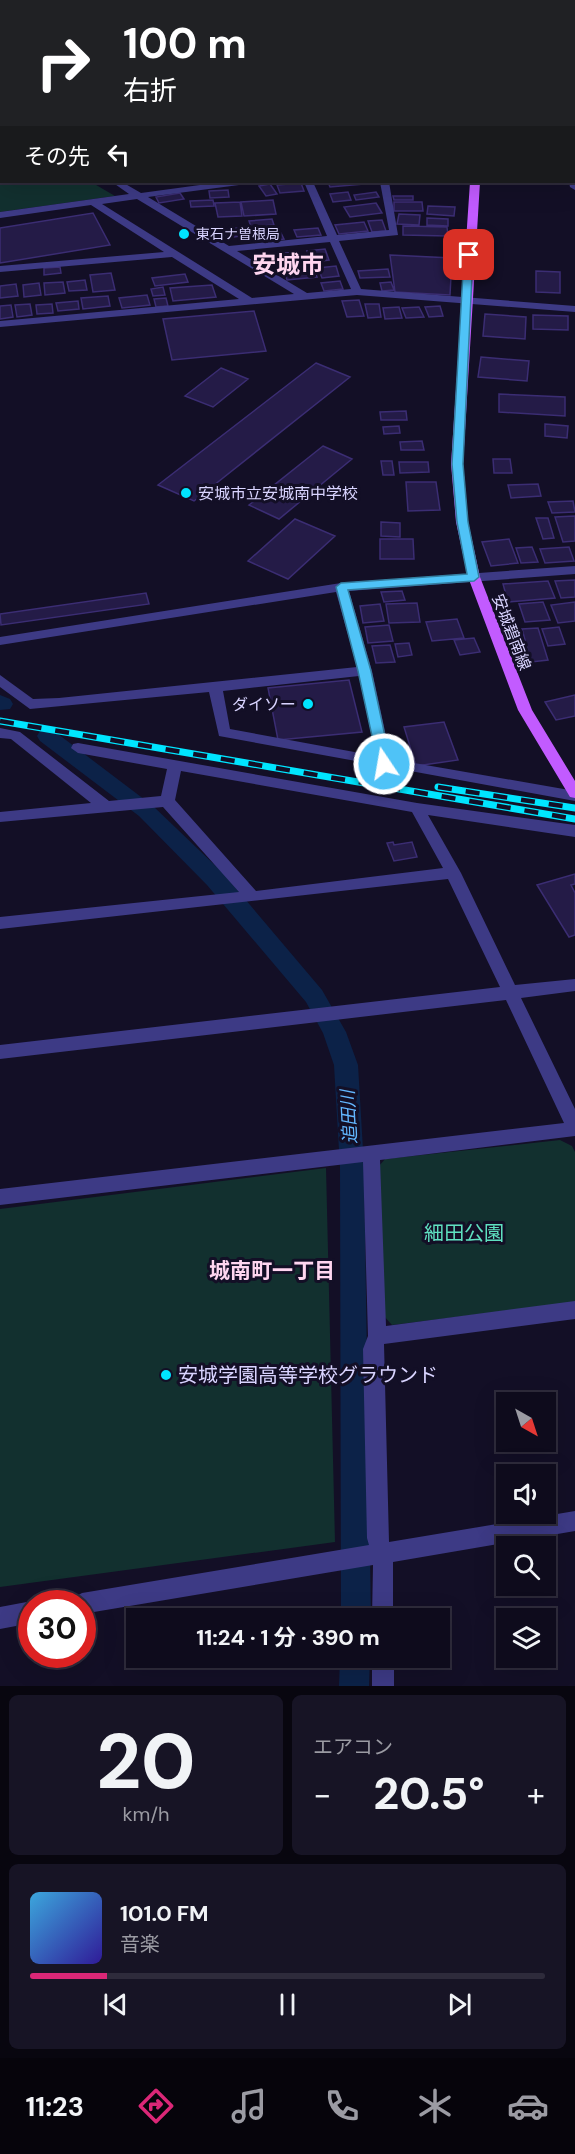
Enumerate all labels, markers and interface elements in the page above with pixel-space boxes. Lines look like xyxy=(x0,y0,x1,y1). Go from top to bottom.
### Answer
text: 100 m xyxy=(123,16,247,71)
icon: right xyxy=(24,24,102,102)
text: 右折 xyxy=(123,73,177,108)
icon: left xyxy=(102,138,135,171)
text: その先 xyxy=(24,142,90,171)
place label: 東石ナ曽根局 xyxy=(196,225,280,243)
marker: 東石ナ曽根局 xyxy=(177,227,191,241)
pin xyxy=(443,229,494,280)
icon: arrive xyxy=(452,238,485,271)
district label: 安城市 xyxy=(252,249,324,280)
place label: 安城市立安城南中学校 xyxy=(198,483,358,504)
marker: 安城市立安城南中学校 xyxy=(179,486,193,500)
street label: 安城碧南線 xyxy=(487,591,536,673)
place label: ダイソー xyxy=(232,694,296,715)
marker: ダイソー xyxy=(301,697,315,711)
position arrow xyxy=(352,732,416,796)
water label: 追田川 xyxy=(335,1087,362,1145)
park label: 細田公園 xyxy=(424,1220,504,1246)
district label: 城南町一丁目 xyxy=(209,1257,335,1285)
place label: 安城学園高等学校グラウンド xyxy=(178,1362,438,1388)
marker: 安城学園高等学校グラウンド xyxy=(159,1368,173,1382)
north arrow xyxy=(496,1392,556,1452)
map controls xyxy=(496,1392,556,1668)
button: sound xyxy=(496,1464,556,1524)
button: search xyxy=(496,1536,556,1596)
speed limit sign: 30 xyxy=(18,1590,96,1668)
button: layers xyxy=(496,1608,556,1668)
text: 11:24 · 1 分 · 390 m xyxy=(196,1623,380,1652)
text: 20 xyxy=(96,1711,196,1812)
text: エアコン xyxy=(313,1734,393,1760)
text: 20.5° xyxy=(373,1764,485,1823)
text: − xyxy=(313,1773,331,1816)
text: + xyxy=(527,1773,545,1816)
text: km/h xyxy=(122,1801,170,1827)
text: 101.0 FM xyxy=(120,1899,209,1928)
text: 音楽 xyxy=(120,1931,160,1957)
icon: previous xyxy=(99,1988,132,2021)
icon: pause xyxy=(271,1988,304,2021)
icon: next xyxy=(443,1988,476,2021)
icon: directions xyxy=(135,2085,177,2127)
icon: music xyxy=(228,2085,270,2127)
icon: phone xyxy=(321,2085,363,2127)
icon: climate xyxy=(414,2085,456,2127)
icon: car xyxy=(507,2085,549,2127)
text: 11:23 xyxy=(26,2089,84,2124)

